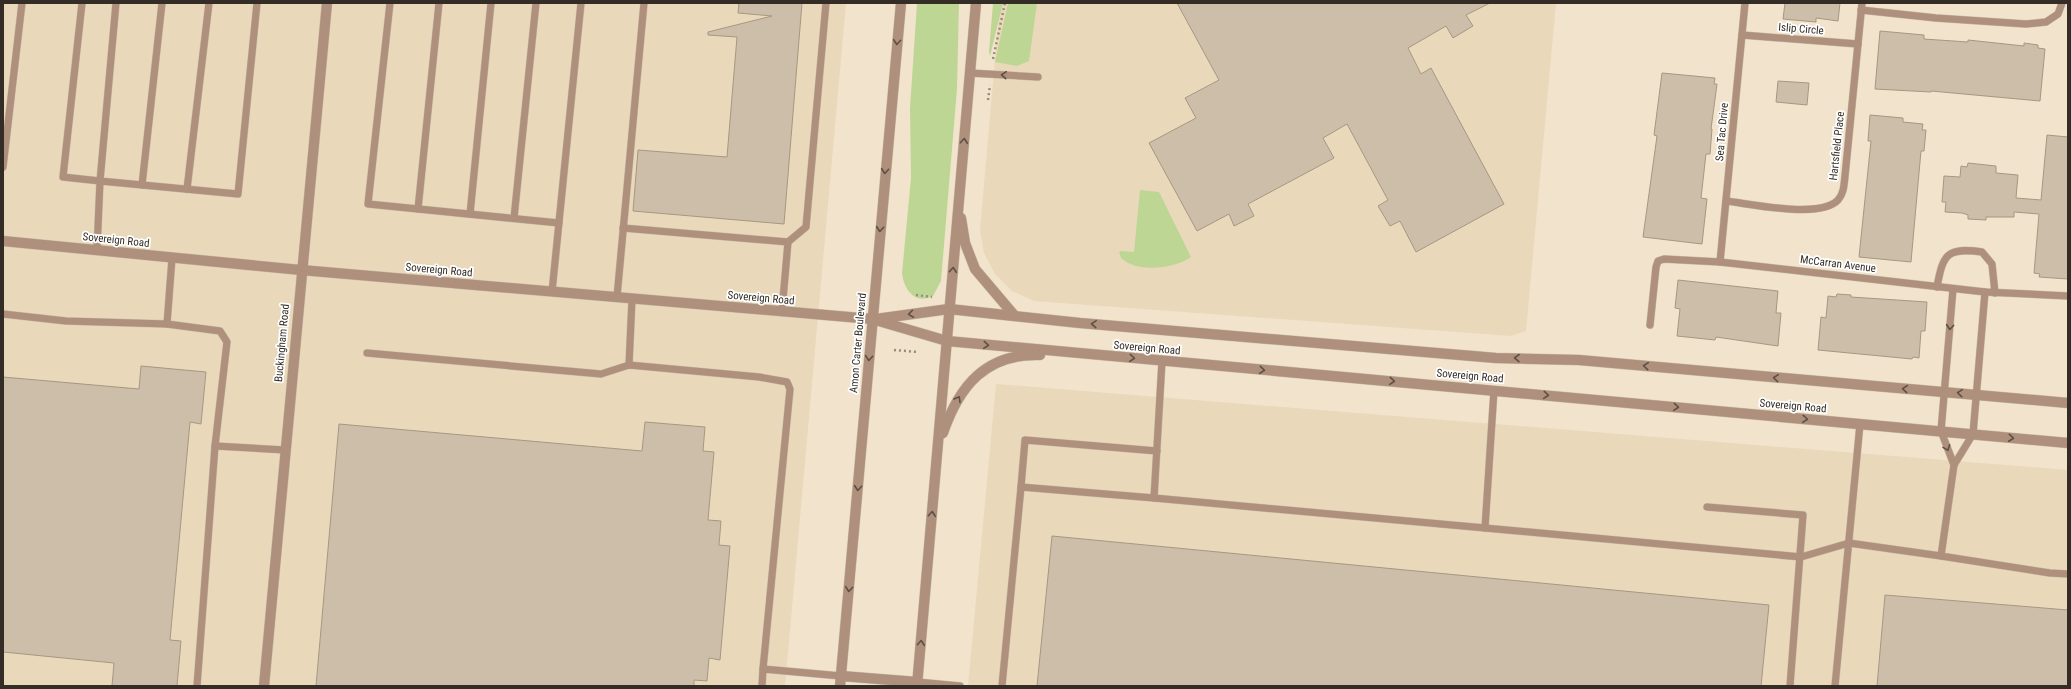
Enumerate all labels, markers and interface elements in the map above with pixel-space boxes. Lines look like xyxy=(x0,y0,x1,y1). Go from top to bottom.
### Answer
street label: Islip Circle xyxy=(1778,21,1824,37)
one-way arrow xyxy=(893,39,902,45)
one-way arrow xyxy=(1001,71,1007,80)
street label: Sea Tac Drive xyxy=(1713,102,1731,162)
street label: Hartsfield Place xyxy=(1827,111,1847,181)
one-way arrow xyxy=(960,138,969,144)
one-way arrow xyxy=(881,168,890,174)
one-way arrow xyxy=(876,226,885,232)
street label: Sovereign Road xyxy=(82,230,150,250)
street label: McCarran Avenue xyxy=(1799,253,1877,275)
street label: Sovereign Road xyxy=(405,261,473,279)
one-way arrow xyxy=(948,267,957,273)
street label: Sovereign Road xyxy=(727,289,795,307)
street label: Amon Carter Boulevard xyxy=(847,292,869,394)
street label: Buckingham Road xyxy=(272,304,292,382)
one-way arrow xyxy=(908,309,914,318)
one-way arrow xyxy=(1091,319,1097,328)
one-way arrow xyxy=(1945,324,1954,330)
street label: Sovereign Road xyxy=(1113,339,1181,357)
one-way arrow xyxy=(983,340,989,349)
one-way arrow xyxy=(1129,354,1136,363)
one-way arrow xyxy=(1514,354,1520,362)
one-way arrow xyxy=(865,355,874,361)
one-way arrow xyxy=(1643,361,1649,370)
one-way arrow xyxy=(1259,365,1265,374)
street label: Sovereign Road xyxy=(1436,367,1504,385)
one-way arrow xyxy=(1773,373,1779,382)
one-way arrow xyxy=(1388,376,1395,385)
one-way arrow xyxy=(1902,385,1908,394)
one-way arrow xyxy=(1957,389,1963,398)
one-way arrow xyxy=(1543,390,1549,399)
one-way arrow xyxy=(953,396,960,403)
street label: Sovereign Road xyxy=(1759,397,1827,415)
one-way arrow xyxy=(1673,402,1679,411)
one-way arrow xyxy=(1802,414,1808,423)
one-way arrow xyxy=(2008,434,2014,443)
one-way arrow xyxy=(1943,444,1951,451)
one-way arrow xyxy=(853,485,862,491)
one-way arrow xyxy=(927,511,936,517)
one-way arrow xyxy=(844,586,853,592)
one-way arrow xyxy=(916,640,925,646)

